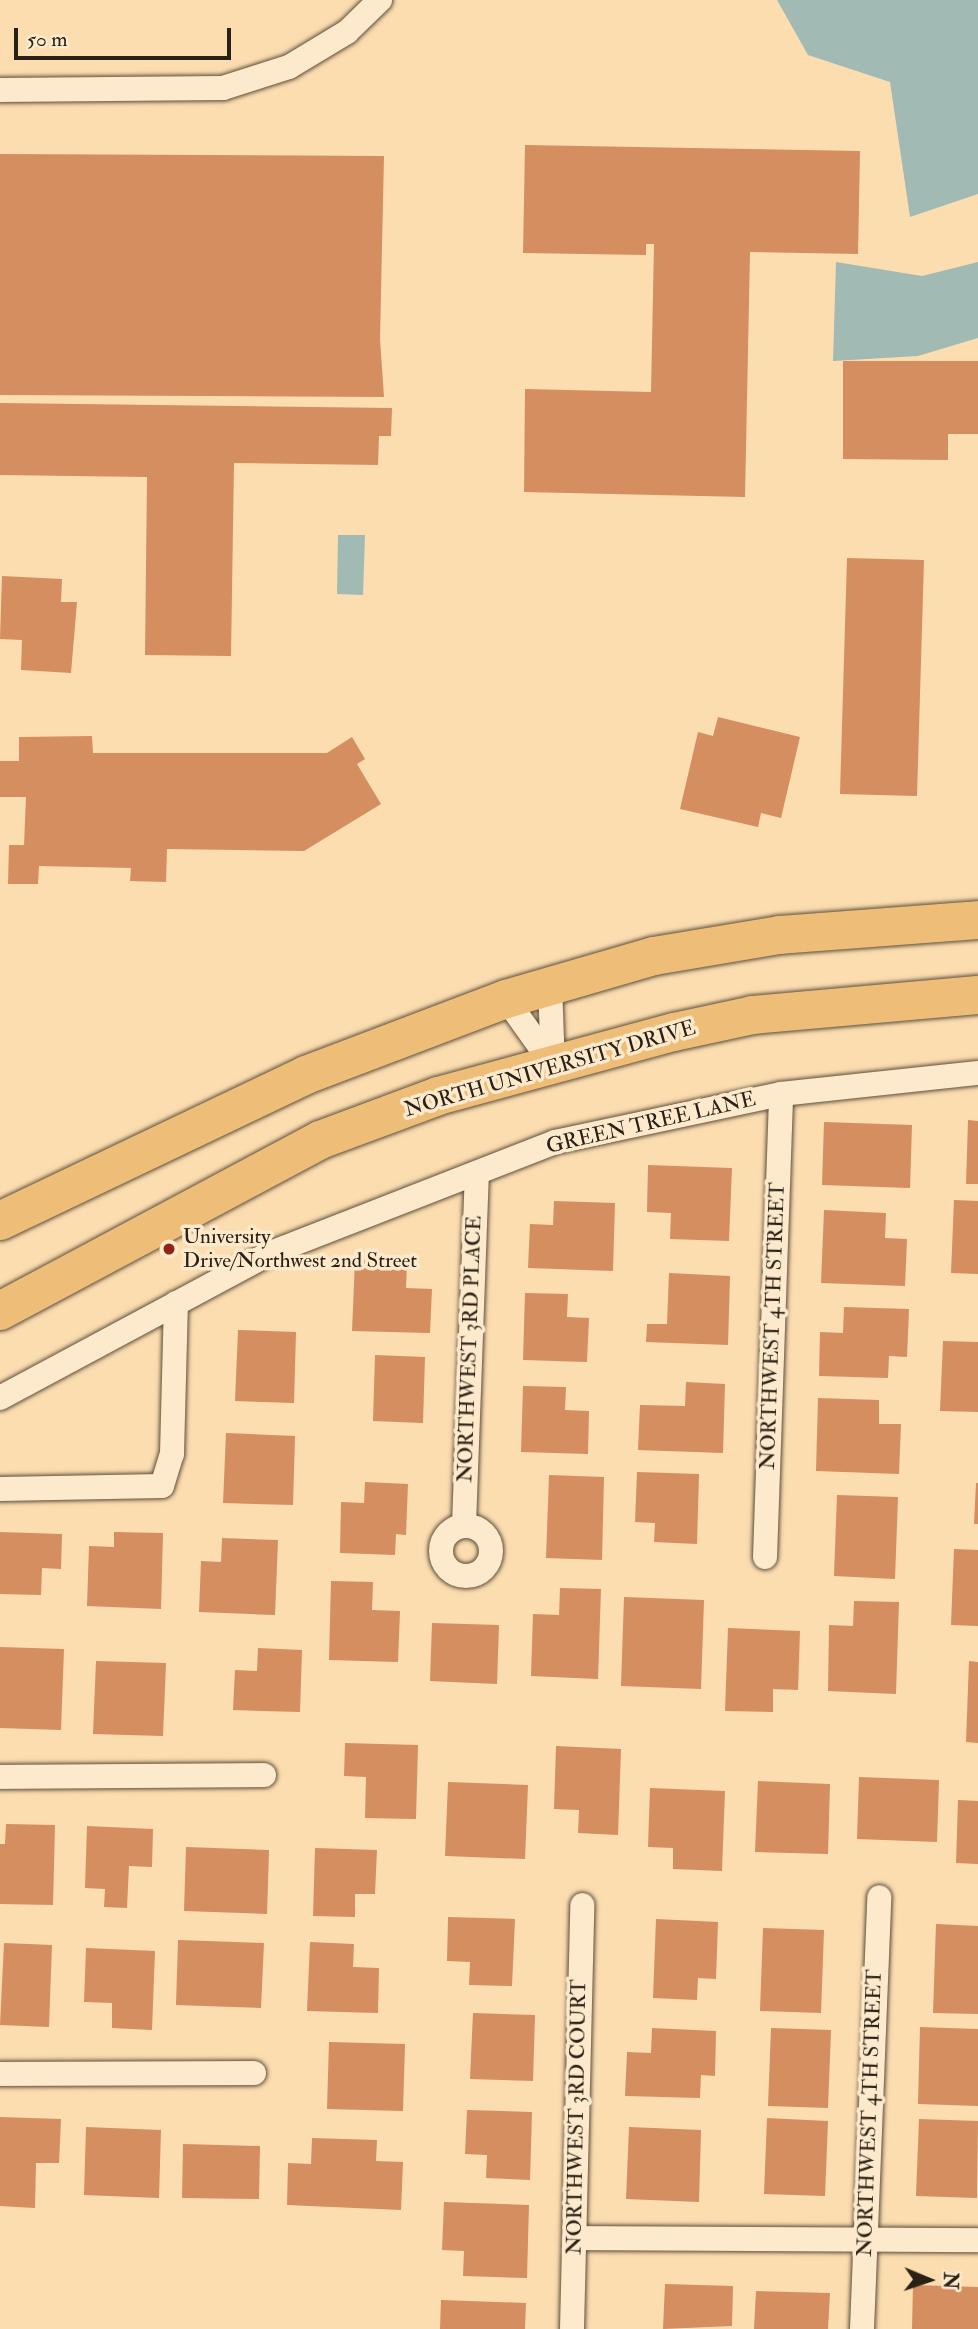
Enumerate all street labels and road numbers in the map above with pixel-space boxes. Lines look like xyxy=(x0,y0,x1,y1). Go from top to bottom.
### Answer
street label: NORTH UNIVERSITY DRIVE xyxy=(401,1015,699,1123)
street label: GREEN TREE LANE xyxy=(544,1087,758,1159)
street label: NORTHWEST 4TH STREET xyxy=(755,1182,791,1470)
street label: NORTHWEST 3RD PLACE xyxy=(453,1215,487,1483)
street label: NORTHWEST 4TH STREET xyxy=(852,1969,888,2257)
street label: NORTHWEST 3RD COURT xyxy=(562,1979,592,2255)

